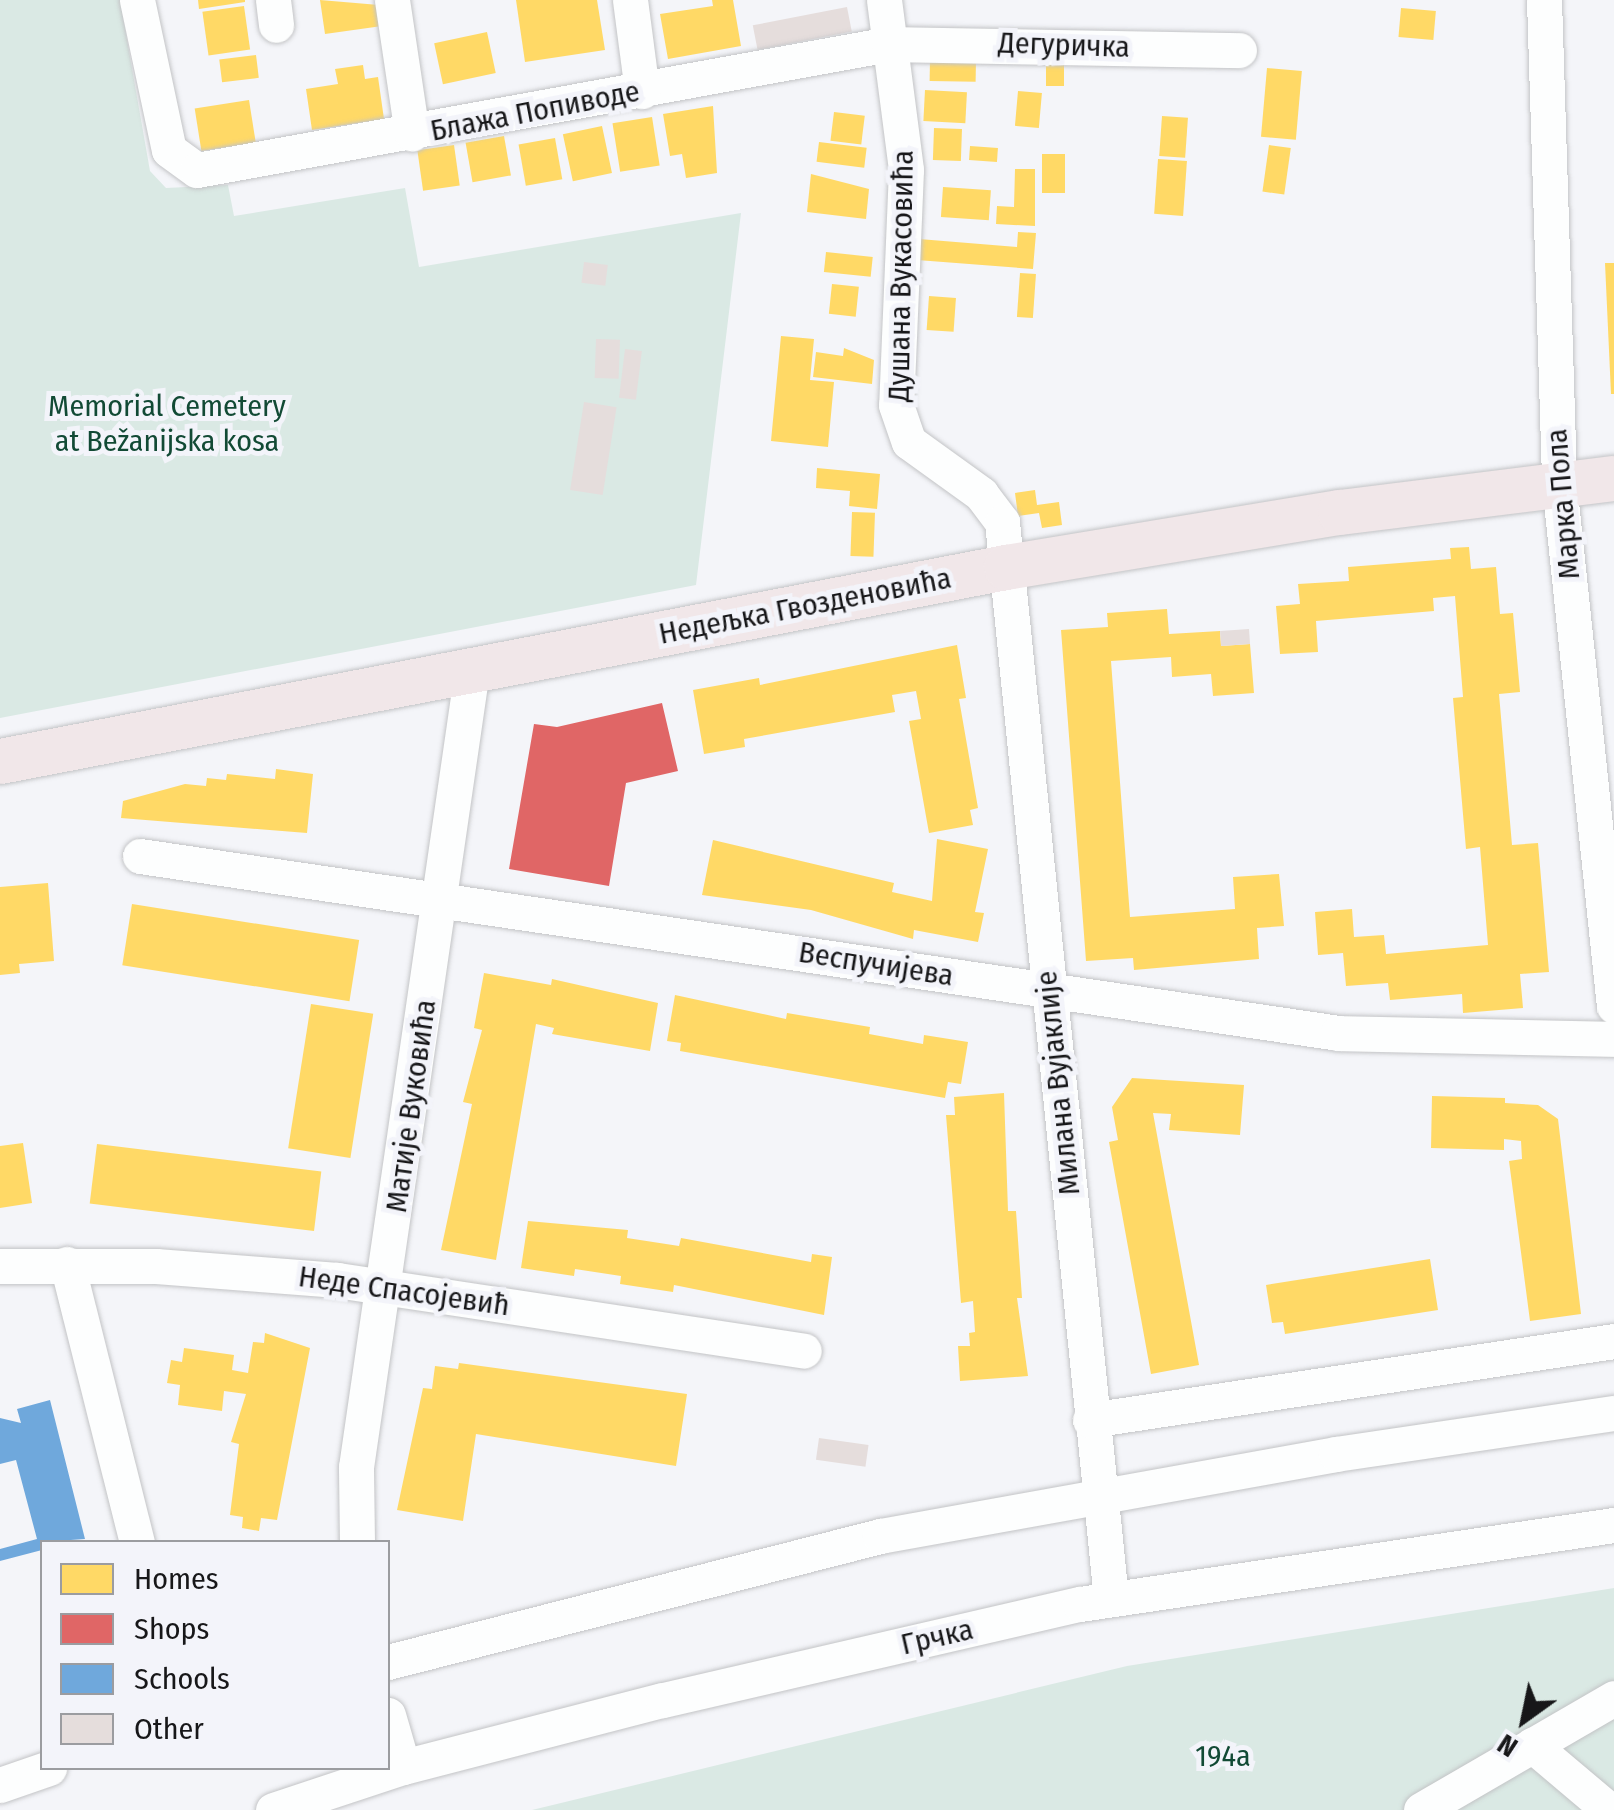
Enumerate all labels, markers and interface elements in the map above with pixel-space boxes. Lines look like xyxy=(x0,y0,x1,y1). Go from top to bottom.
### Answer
street label: Дегуричка xyxy=(998,25,1130,65)
street label: Блажа Попиводе xyxy=(427,73,643,149)
street label: Душана Вукасовића xyxy=(881,150,921,402)
park label: Memorial Cemetery at Bežanijska kosa xyxy=(48,388,286,458)
street label: Марка Пола xyxy=(1538,427,1588,581)
street label: Недељка Гвозденовића xyxy=(656,560,954,652)
street label: Веспучијева xyxy=(796,934,956,994)
street label: Милана Вујаклије xyxy=(1028,969,1088,1197)
street label: Матије Вуковића xyxy=(378,997,444,1215)
street label: Неде Спасојевић xyxy=(296,1258,512,1324)
legend xyxy=(40,1540,390,1770)
text: Homes xyxy=(134,1561,219,1597)
text: Shops xyxy=(134,1611,209,1647)
street label: Грчка xyxy=(897,1611,977,1663)
text: Schools xyxy=(134,1661,230,1697)
north arrow xyxy=(1474,1670,1574,1770)
text: Other xyxy=(134,1711,204,1747)
text: N xyxy=(1491,1727,1523,1764)
park label: 194a xyxy=(1195,1738,1251,1774)

